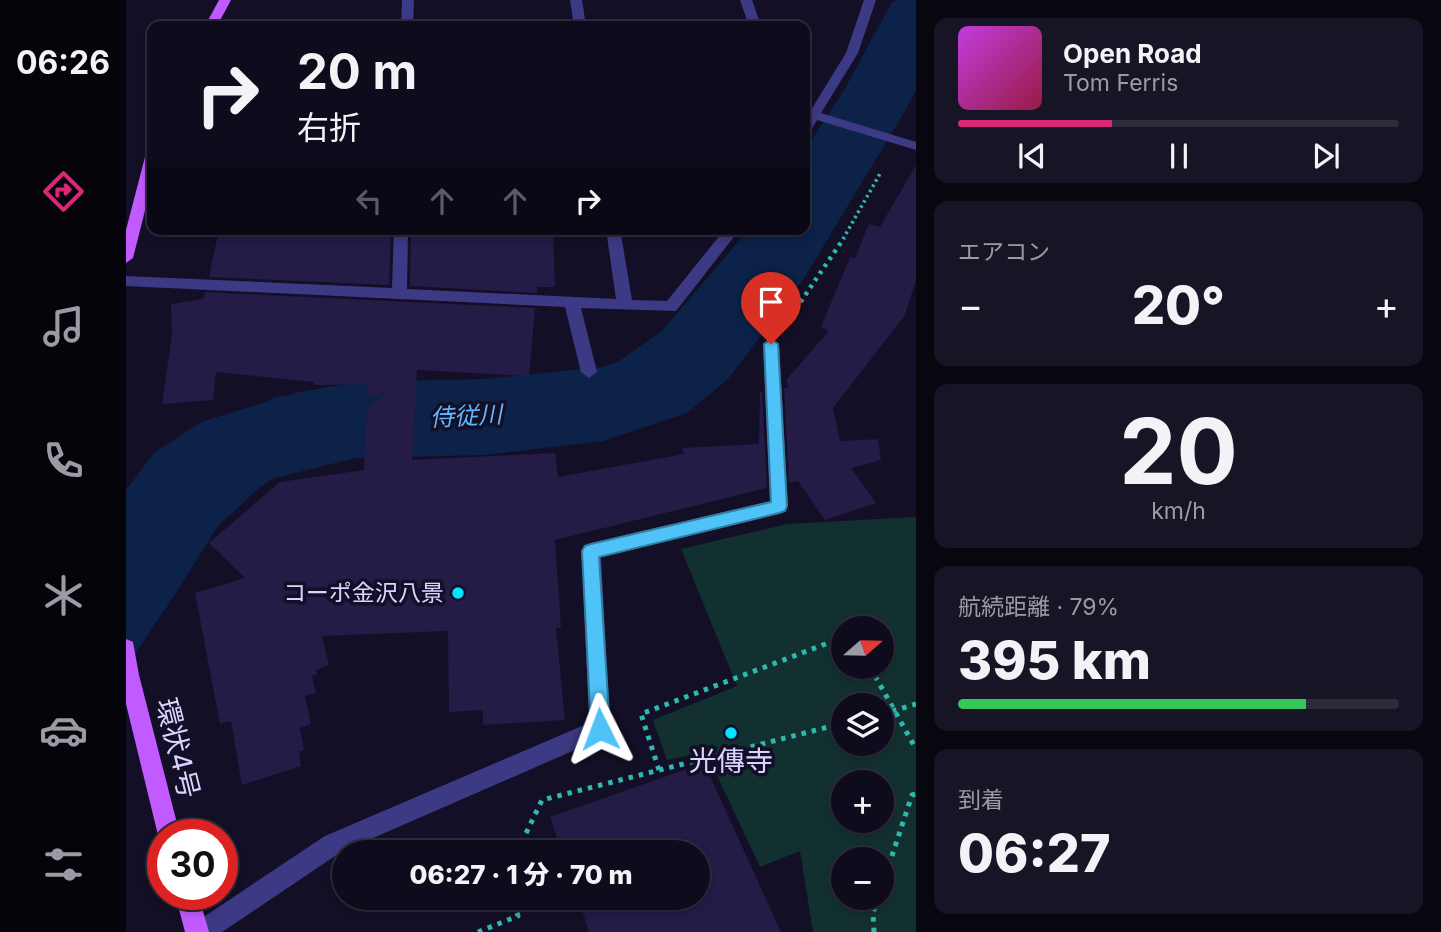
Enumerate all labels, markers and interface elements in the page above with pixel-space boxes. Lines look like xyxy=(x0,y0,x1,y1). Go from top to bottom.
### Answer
text: Open Road xyxy=(1063,38,1202,69)
text: 20 m xyxy=(297,42,417,101)
text: 06:26 xyxy=(16,43,110,82)
icon: right xyxy=(182,49,273,140)
text: Tom Ferris xyxy=(1063,69,1178,97)
text: 右折 xyxy=(297,108,361,147)
icon: previous xyxy=(1013,137,1051,175)
icon: pause xyxy=(1160,137,1198,175)
icon: next xyxy=(1307,137,1345,175)
icon: directions xyxy=(39,167,88,216)
icon: left xyxy=(350,182,388,220)
icon: ahead xyxy=(423,182,461,220)
icon: ahead xyxy=(496,182,534,220)
icon: right xyxy=(569,182,607,220)
text: エアコン xyxy=(958,238,1050,266)
pin xyxy=(741,272,801,344)
text: 20° xyxy=(1132,274,1225,337)
text: − xyxy=(958,282,983,328)
text: + xyxy=(1374,282,1399,328)
icon: arrive xyxy=(752,283,790,321)
icon: music xyxy=(39,302,88,351)
text: 20 xyxy=(1119,396,1238,506)
water label: 侍従川 xyxy=(429,399,506,432)
icon: phone xyxy=(39,436,88,485)
text: km/h xyxy=(1151,497,1206,525)
icon: climate xyxy=(39,571,88,620)
place label: コーポ金沢八景 xyxy=(283,579,444,607)
marker: コーポ金沢八景 xyxy=(450,585,466,601)
text: 航続距離 · 79% xyxy=(958,593,1119,621)
north arrow xyxy=(831,616,894,679)
map controls xyxy=(831,616,894,910)
text: 395 km xyxy=(958,629,1151,692)
position arrow xyxy=(563,692,637,766)
button: layers xyxy=(831,693,894,756)
street label: 環状4号 xyxy=(149,694,207,802)
icon: car xyxy=(39,706,88,755)
marker: 光傳寺 xyxy=(723,725,739,741)
place label: 光傳寺 xyxy=(689,744,773,778)
button: + xyxy=(831,770,894,833)
text: 到着 xyxy=(958,786,1004,814)
speed limit sign: 30 xyxy=(147,819,238,910)
text: 06:27 xyxy=(958,822,1110,885)
icon: filters xyxy=(39,840,88,889)
button: − xyxy=(831,847,894,910)
text: 06:27 · 1 分 · 70 m xyxy=(409,859,633,890)

